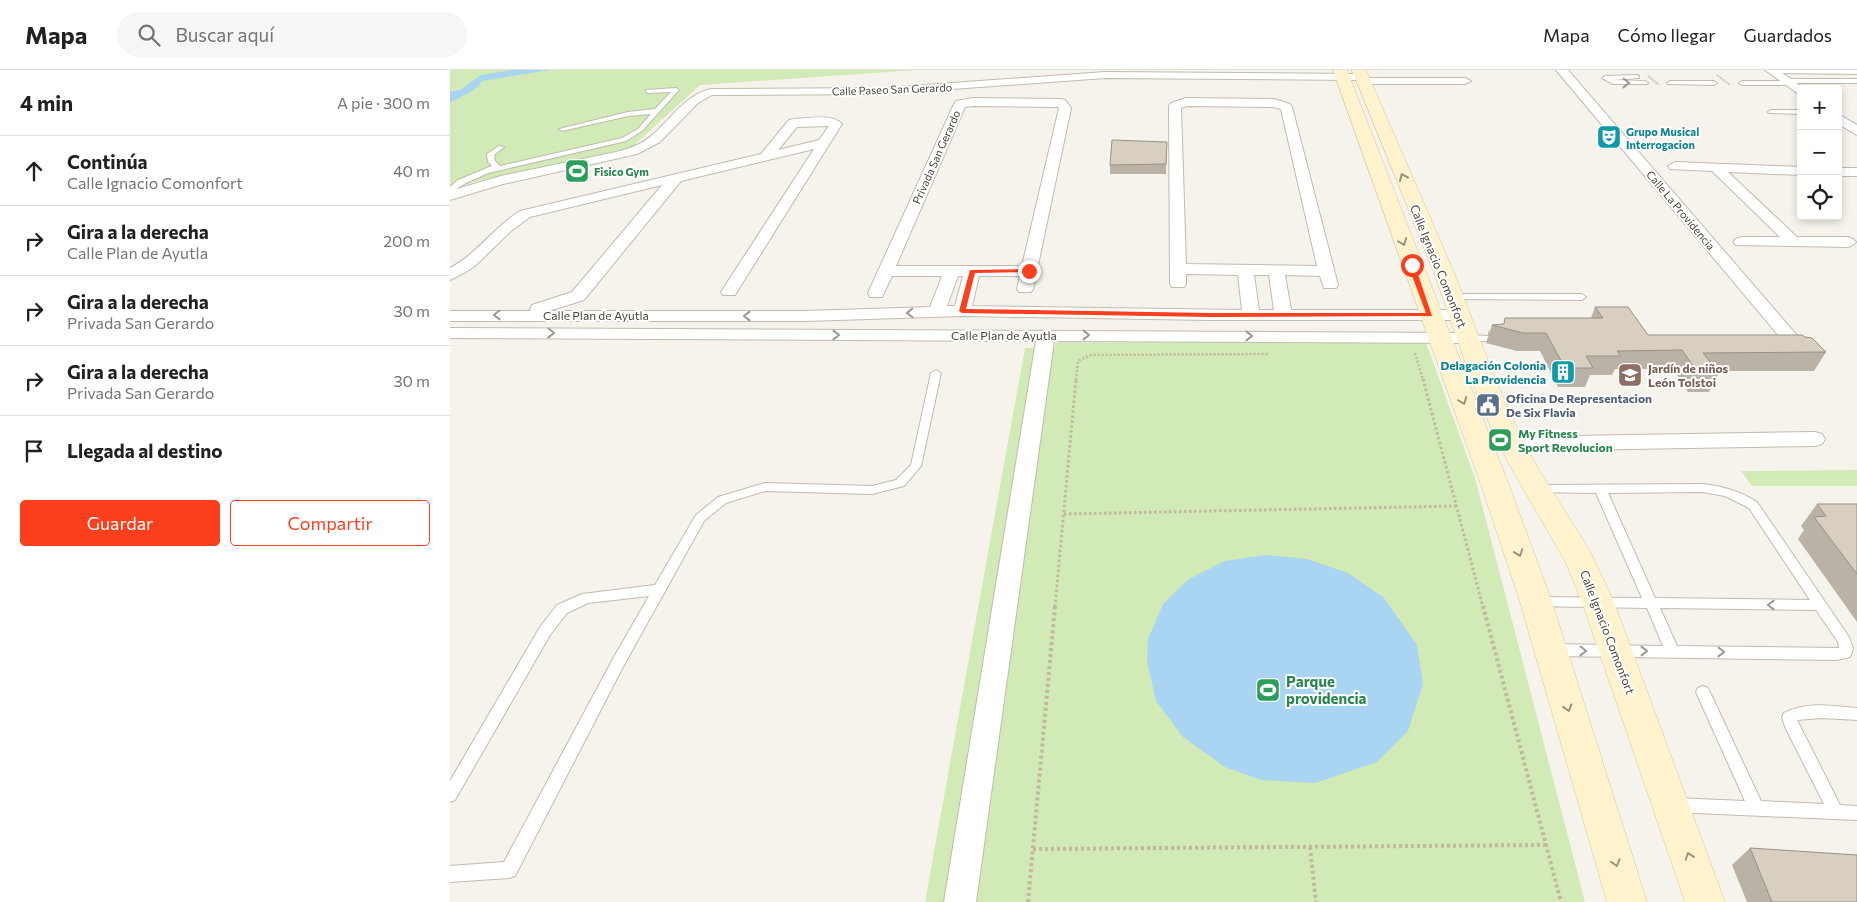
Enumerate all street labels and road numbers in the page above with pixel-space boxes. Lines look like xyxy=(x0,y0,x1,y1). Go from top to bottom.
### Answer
street label: Calle Paseo San Gerardo xyxy=(832,80,953,98)
street label: Privada San Gerardo xyxy=(909,108,963,206)
street label: Calle La Providencia xyxy=(1644,168,1718,252)
street label: Calle Ignacio Comonfort xyxy=(1408,202,1470,330)
street label: Calle Plan de Ayutla xyxy=(543,308,649,322)
street label: Calle Plan de Ayutla xyxy=(951,328,1057,342)
street label: Calle Ignacio Comonfort xyxy=(1578,568,1638,696)

